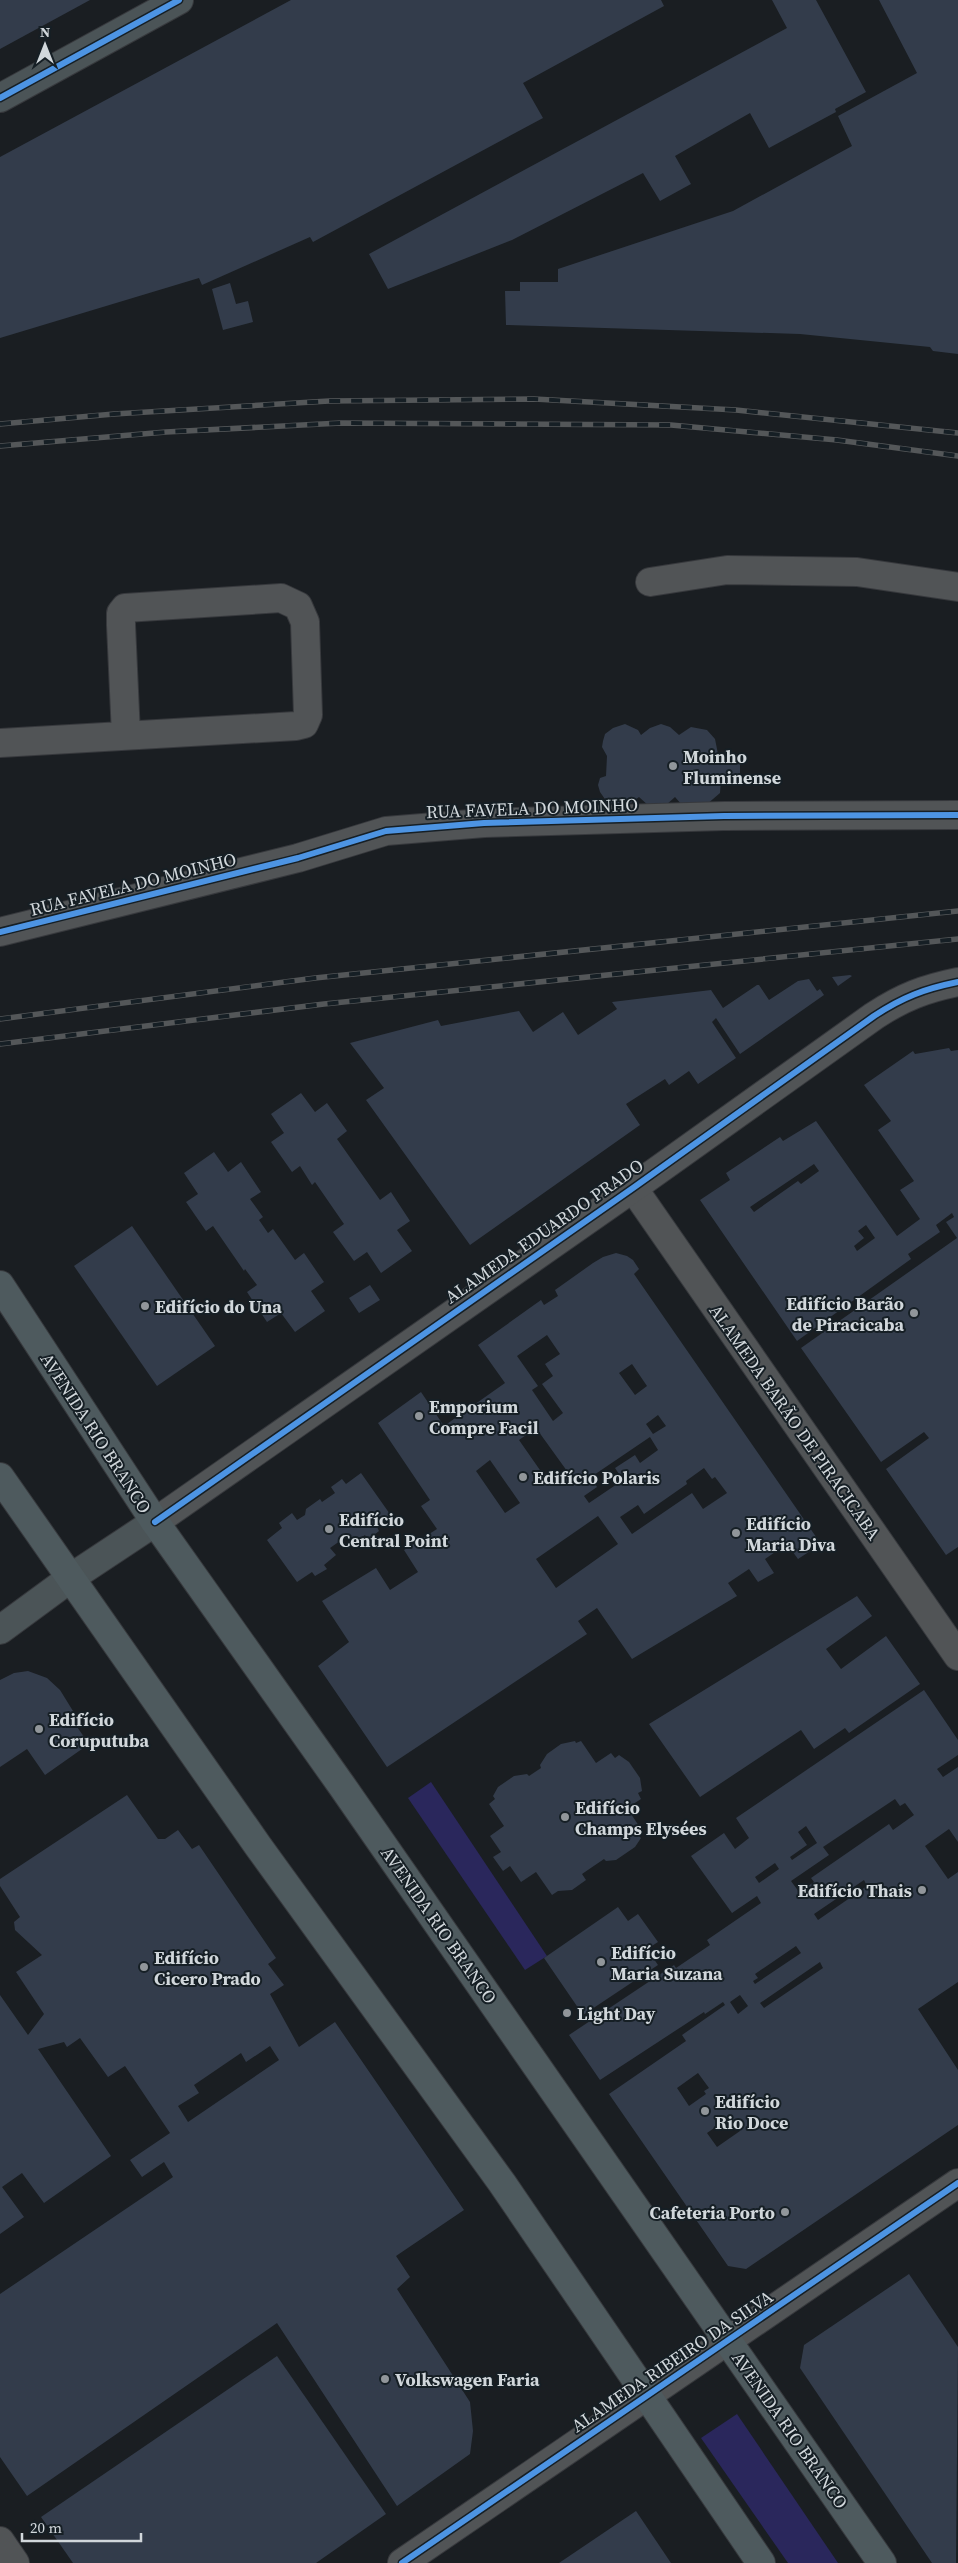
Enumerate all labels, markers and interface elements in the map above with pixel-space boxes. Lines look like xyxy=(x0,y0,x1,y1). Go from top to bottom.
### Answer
north arrow xyxy=(20,20,70,70)
text: N xyxy=(40,22,50,42)
place label: Moinho Fluminense xyxy=(683,744,781,790)
marker: Moinho Fluminense xyxy=(667,760,679,772)
street label: RUA FAVELA DO MOINHO xyxy=(426,792,638,824)
street label: RUA FAVELA DO MOINHO xyxy=(27,846,239,922)
street label: ALAMEDA EDUARDO PRADO xyxy=(440,1153,648,1309)
place label: Edifício Barão de Piracicaba xyxy=(786,1291,904,1337)
place label: Edifício do Una xyxy=(155,1294,282,1319)
street label: ALAMEDA BARÃO DE PIRACICABA xyxy=(704,1299,886,1545)
marker: Edifício do Una xyxy=(139,1300,151,1312)
marker: Edifício Barão de Piracicaba xyxy=(908,1307,920,1319)
street label: AVENIDA RIO BRANCO xyxy=(35,1348,157,1518)
place label: Emporium Compre Facil xyxy=(429,1394,539,1440)
marker: Emporium Compre Facil xyxy=(413,1410,425,1422)
place label: Edifício Polaris xyxy=(533,1465,660,1490)
marker: Edifício Polaris xyxy=(517,1471,529,1483)
place label: Edifício Central Point xyxy=(339,1507,449,1553)
place label: Edifício Maria Diva xyxy=(746,1511,836,1557)
marker: Edifício Central Point xyxy=(323,1523,335,1535)
marker: Edifício Maria Diva xyxy=(730,1527,742,1539)
place label: Edifício Coruputuba xyxy=(49,1707,150,1753)
marker: Edifício Coruputuba xyxy=(33,1723,45,1735)
place label: Edifício Champs Elysées xyxy=(575,1795,707,1841)
marker: Edifício Champs Elysées xyxy=(559,1811,571,1823)
street label: AVENIDA RIO BRANCO xyxy=(375,1841,503,2009)
place label: Edifício Thais xyxy=(797,1878,912,1903)
marker: Edifício Thais xyxy=(916,1884,928,1896)
place label: Edifício Maria Suzana xyxy=(611,1940,723,1986)
place label: Edifício Cicero Prado xyxy=(154,1945,261,1991)
marker: Edifício Maria Suzana xyxy=(595,1956,607,1968)
marker: Edifício Cicero Prado xyxy=(138,1961,150,1973)
place label: Light Day xyxy=(577,2001,656,2026)
marker: Light Day xyxy=(561,2007,573,2019)
place label: Edifício Rio Doce xyxy=(715,2089,788,2135)
marker: Edifício Rio Doce xyxy=(699,2105,711,2117)
place label: Cafeteria Porto xyxy=(649,2200,775,2225)
marker: Cafeteria Porto xyxy=(779,2206,791,2218)
street label: ALAMEDA RIBEIRO DA SILVA xyxy=(566,2284,778,2438)
street label: AVENIDA RIO BRANCO xyxy=(726,2346,854,2514)
place label: Volkswagen Faria xyxy=(395,2367,540,2392)
marker: Volkswagen Faria xyxy=(379,2373,391,2385)
scale bar xyxy=(22,2510,141,2542)
text: 20 m xyxy=(30,2517,62,2538)

